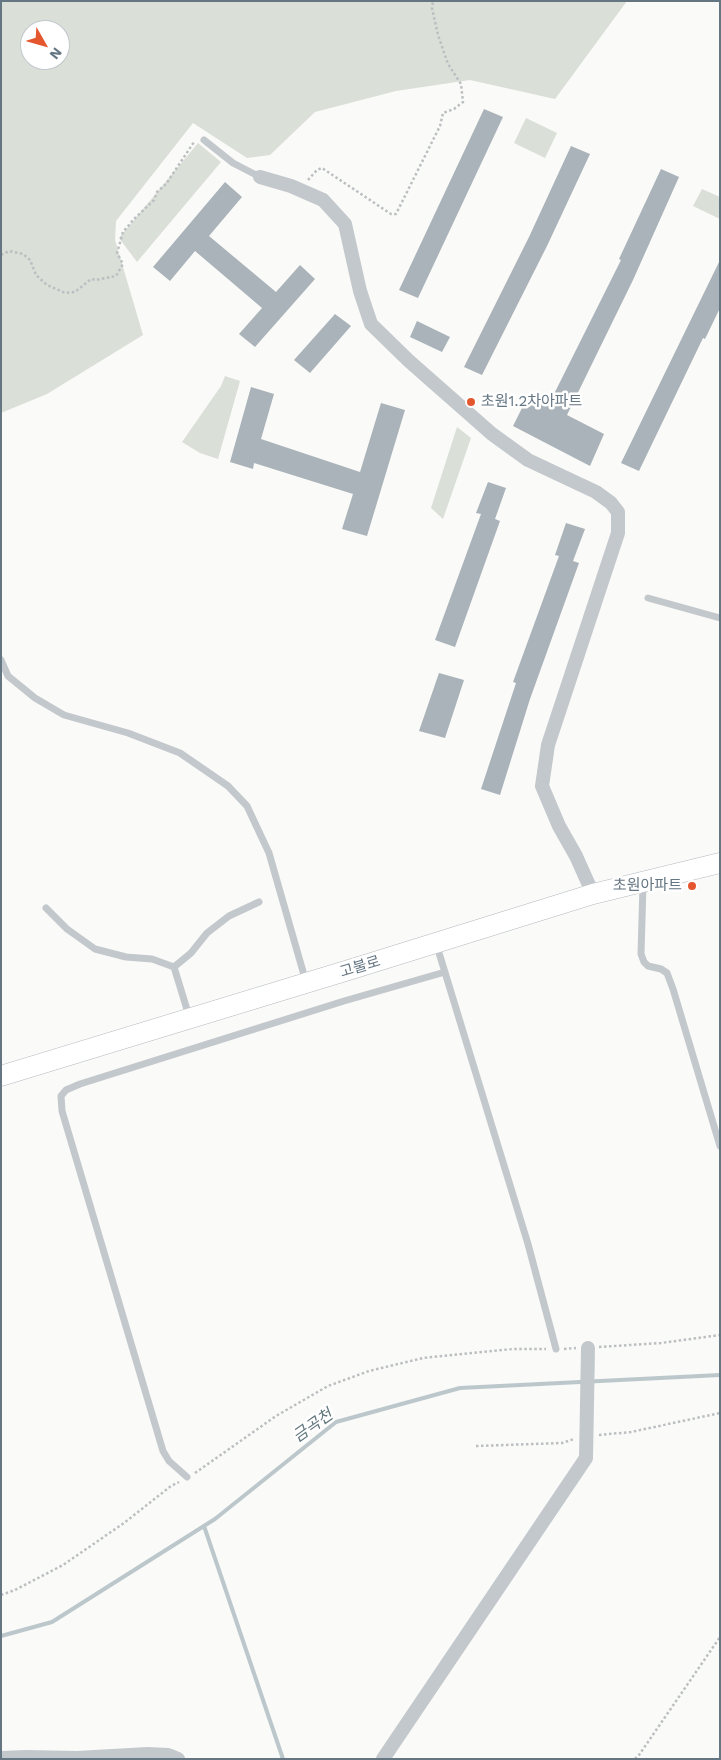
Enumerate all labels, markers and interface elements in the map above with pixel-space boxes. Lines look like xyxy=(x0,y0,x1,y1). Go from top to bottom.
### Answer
north arrow xyxy=(20,20,70,70)
text: N xyxy=(47,45,66,63)
place label: 초원1.2차아파트 xyxy=(481,393,582,411)
marker: 초원1.2차아파트 xyxy=(465,396,477,408)
place label: 초원아파트 xyxy=(613,877,682,895)
marker: 초원아파트 xyxy=(686,880,698,892)
street label: 고불로 xyxy=(338,952,382,982)
water label: 금곡천 xyxy=(289,1405,337,1447)

